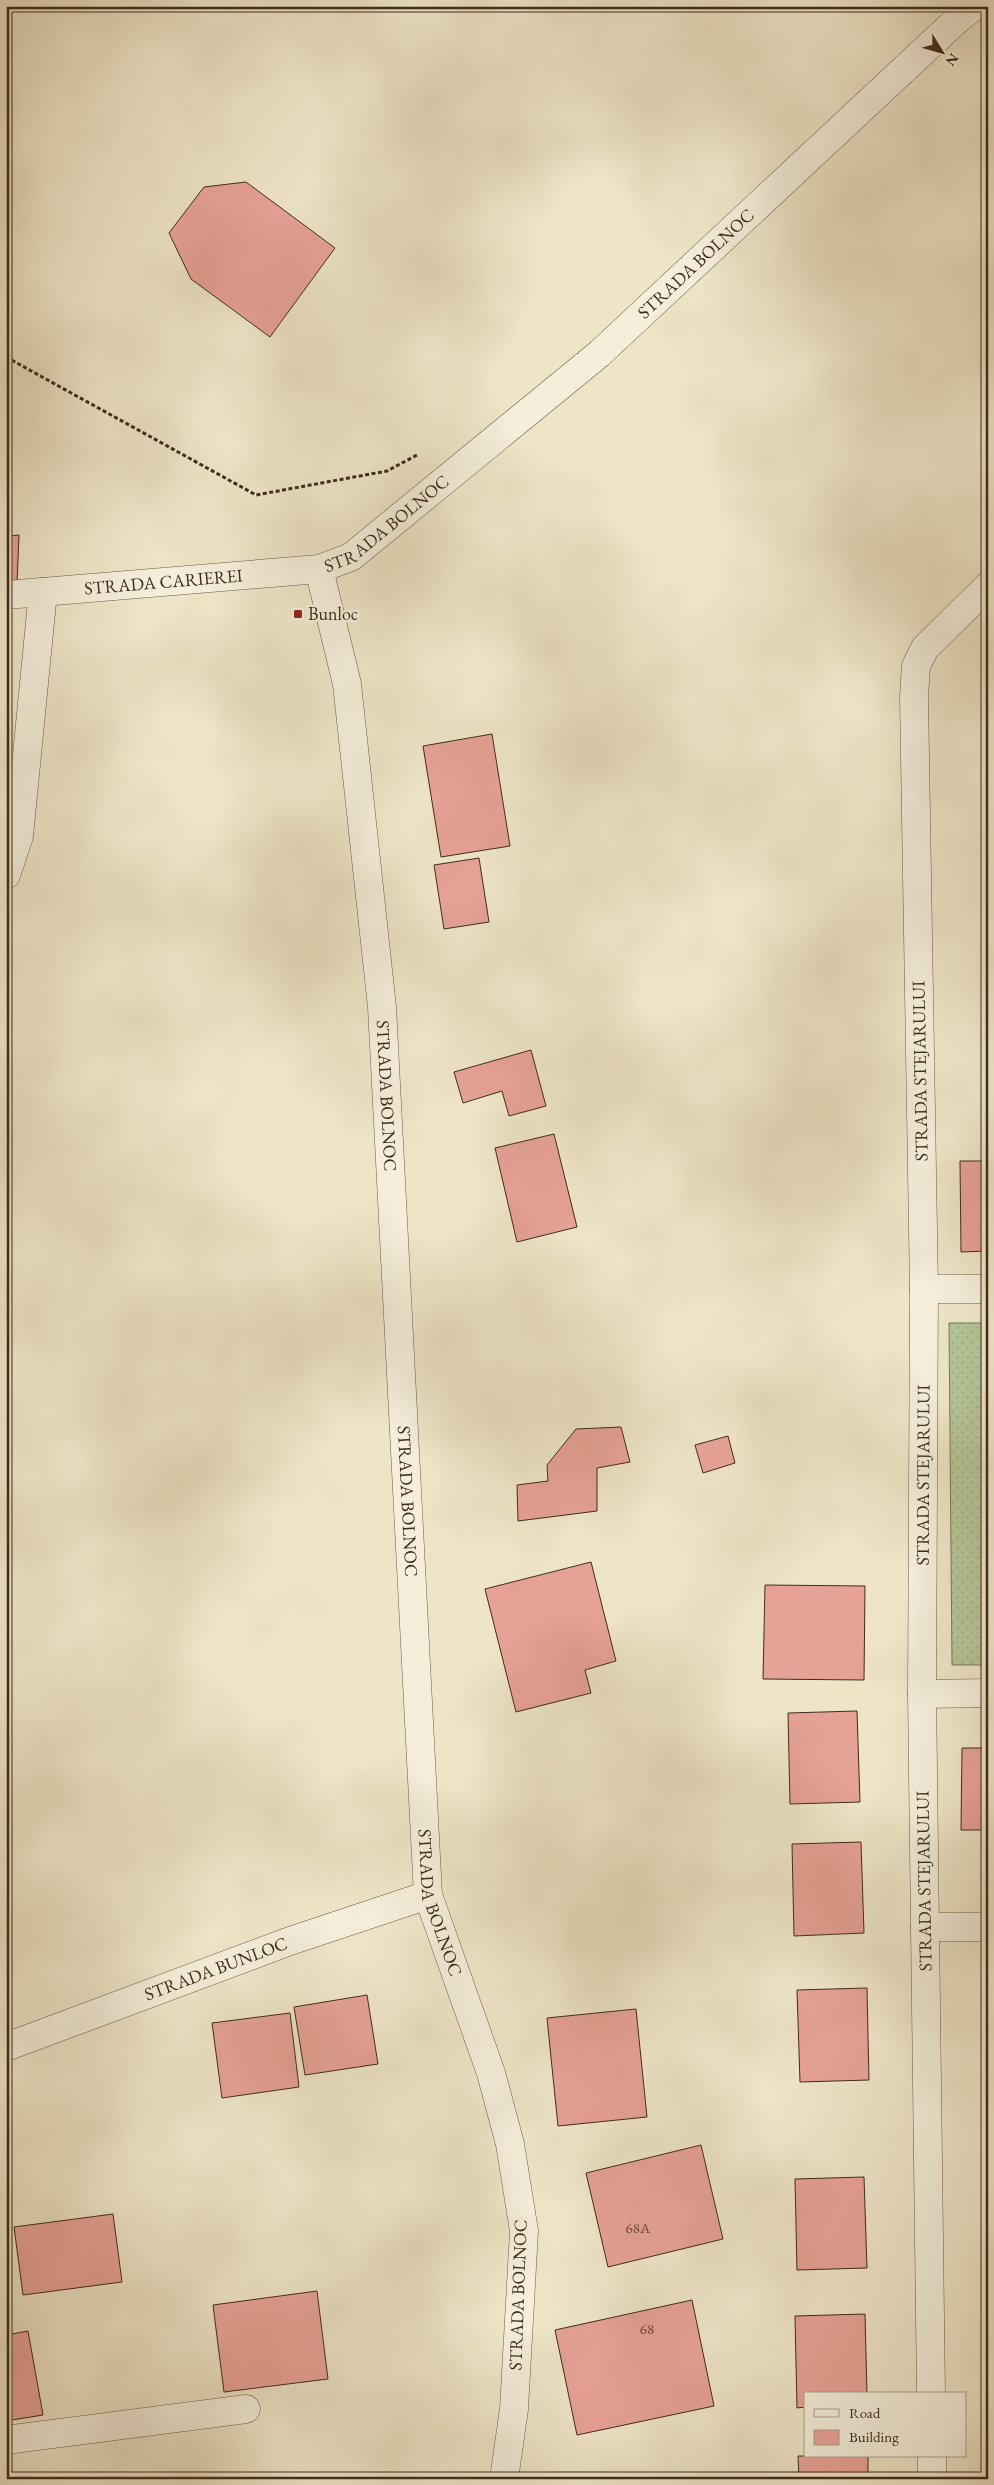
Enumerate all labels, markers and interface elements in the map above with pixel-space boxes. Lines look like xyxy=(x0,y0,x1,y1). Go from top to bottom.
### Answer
north arrow xyxy=(916,28,966,78)
text: N xyxy=(941,50,963,70)
street label: STRADA BOLNOC xyxy=(632,203,758,323)
street label: STRADA BOLNOC xyxy=(321,470,453,577)
street label: STRADA CARIEREI xyxy=(83,563,244,599)
place label: Bunloc xyxy=(308,602,358,625)
marker: Bunloc xyxy=(292,608,304,620)
street label: STRADA STEJARULUI xyxy=(906,980,933,1162)
street label: STRADA BOLNOC xyxy=(372,1020,402,1172)
street label: STRADA STEJARULUI xyxy=(911,1385,935,1566)
street label: STRADA BOLNOC xyxy=(393,1425,423,1577)
street label: STRADA STEJARULUI xyxy=(910,1790,937,1972)
street label: STRADA BOLNOC xyxy=(414,1828,468,1979)
street label: STRADA BUNLOC xyxy=(141,1931,290,2005)
house number: 68A xyxy=(626,2218,651,2237)
street label: STRADA BOLNOC xyxy=(503,2219,532,2371)
house number: 68 xyxy=(640,2319,654,2338)
legend xyxy=(804,2392,966,2458)
text: Road xyxy=(849,2403,881,2422)
text: Building xyxy=(849,2427,899,2446)

